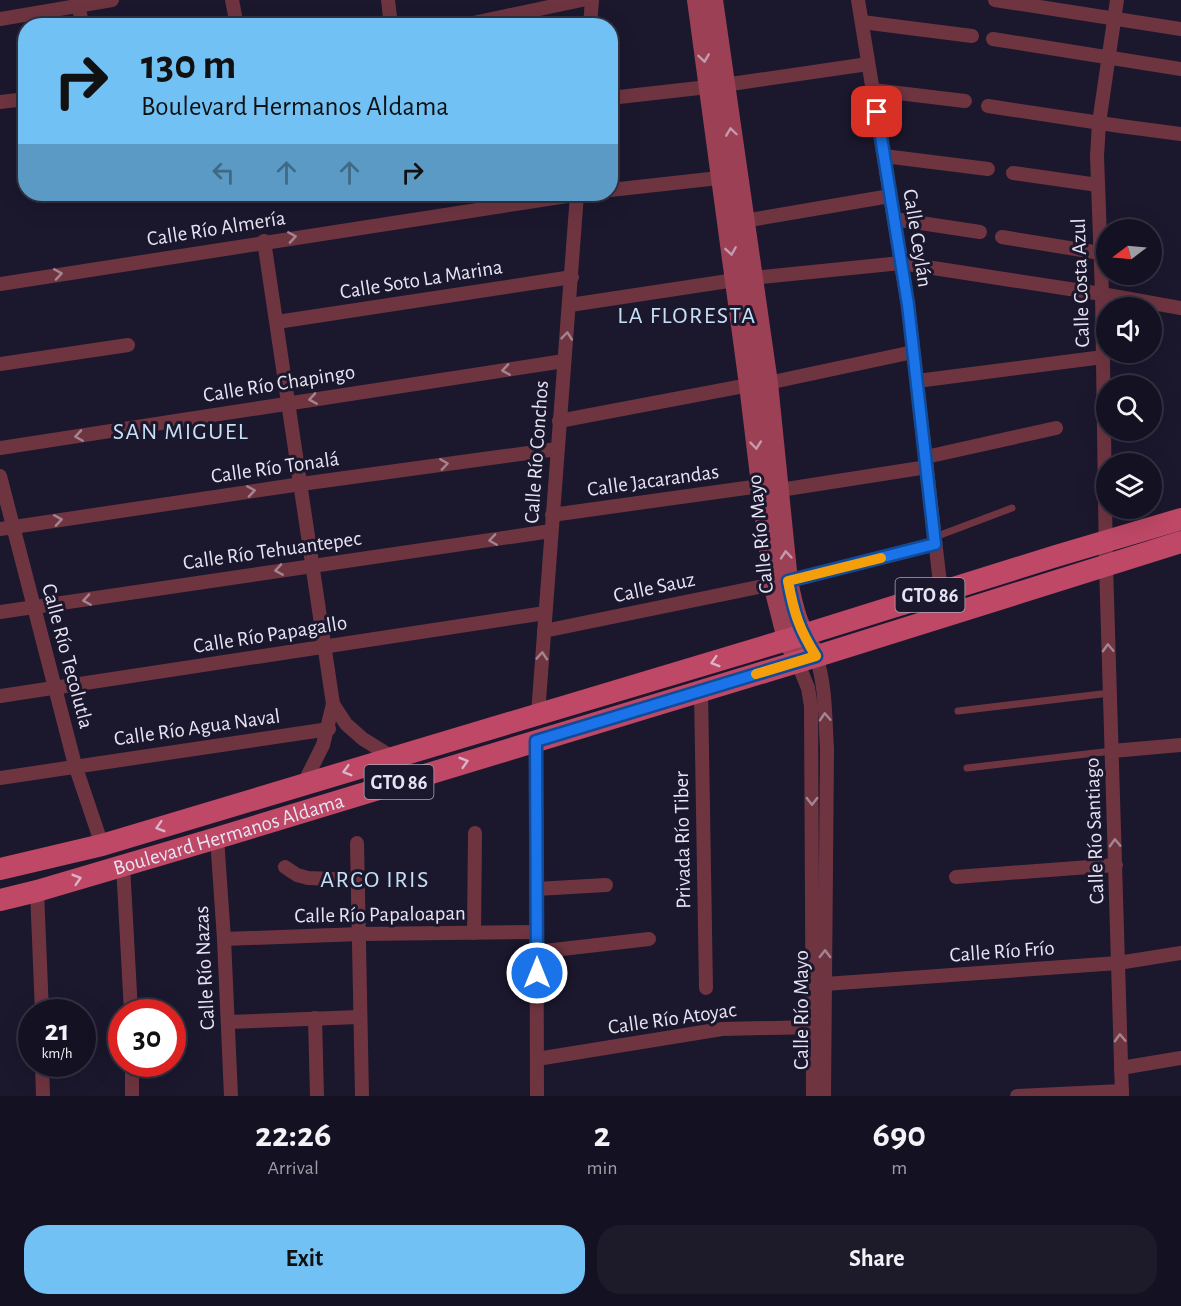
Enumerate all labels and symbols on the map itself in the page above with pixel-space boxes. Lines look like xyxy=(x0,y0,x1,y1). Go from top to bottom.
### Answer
one-way arrow xyxy=(698,53,710,63)
pin xyxy=(851,86,902,137)
one-way arrow xyxy=(725,128,737,137)
street label: Calle Ceylán xyxy=(899,188,936,289)
street label: Calle Río Almería xyxy=(145,207,287,250)
street label: Calle Costa Azul xyxy=(1068,218,1093,348)
north arrow xyxy=(1096,219,1162,285)
one-way arrow xyxy=(287,232,296,244)
one-way arrow xyxy=(724,247,736,256)
street label: Calle Soto La Marina xyxy=(338,256,504,303)
one-way arrow xyxy=(53,269,62,281)
district label: LA FLORESTA xyxy=(617,304,757,328)
one-way arrow xyxy=(560,332,573,341)
street label: Calle Río Chapingo xyxy=(202,361,356,406)
one-way arrow xyxy=(502,364,511,376)
street label: Calle Río Conchos xyxy=(521,380,552,524)
one-way arrow xyxy=(309,393,318,405)
district label: SAN MIGUEL xyxy=(113,420,249,444)
one-way arrow xyxy=(75,429,84,441)
one-way arrow xyxy=(749,440,761,449)
street label: Calle Río Tonalá xyxy=(210,448,341,487)
one-way arrow xyxy=(439,459,448,471)
street label: Calle Jacarandas xyxy=(586,461,720,500)
street label: Calle Río Mayo xyxy=(744,473,777,594)
one-way arrow xyxy=(246,486,255,498)
one-way arrow xyxy=(53,515,62,527)
street label: Calle Río Tehuantepec xyxy=(182,528,363,573)
one-way arrow xyxy=(488,533,498,545)
one-way arrow xyxy=(780,550,793,559)
one-way arrow xyxy=(275,564,284,576)
street label: Calle Sauz xyxy=(611,569,697,606)
road number: GTO 86 xyxy=(896,578,964,612)
street label: Calle Río Tecolutla xyxy=(38,581,97,731)
one-way arrow xyxy=(82,593,91,605)
street label: Calle Río Papagallo xyxy=(192,612,348,657)
one-way arrow xyxy=(1102,643,1115,652)
one-way arrow xyxy=(536,652,549,661)
one-way arrow xyxy=(710,655,721,667)
street label: Calle Río Agua Naval xyxy=(113,705,282,750)
one-way arrow xyxy=(819,712,832,721)
one-way arrow xyxy=(458,757,469,769)
street label: Calle Río Santiago xyxy=(1081,757,1108,905)
one-way arrow xyxy=(342,764,352,776)
road number: GTO 86 xyxy=(364,765,434,799)
street label: Privada Río Tiber xyxy=(671,771,694,909)
street label: Boulevard Hermanos Aldama xyxy=(111,790,347,879)
one-way arrow xyxy=(806,796,818,805)
one-way arrow xyxy=(155,820,166,832)
one-way arrow xyxy=(1109,838,1122,847)
district label: ARCO IRIS xyxy=(320,868,430,892)
one-way arrow xyxy=(71,874,82,886)
street label: Calle Río Papaloapan xyxy=(294,903,466,926)
street label: Calle Río Nazas xyxy=(191,905,218,1031)
street label: Calle Río Frío xyxy=(949,937,1055,966)
position arrow xyxy=(505,941,569,1005)
one-way arrow xyxy=(819,949,831,958)
street label: Calle Río Mayo xyxy=(791,950,812,1070)
speed limit sign: 30 xyxy=(108,999,186,1077)
street label: Calle Río Atoyac xyxy=(607,999,738,1038)
one-way arrow xyxy=(1114,1033,1126,1042)

